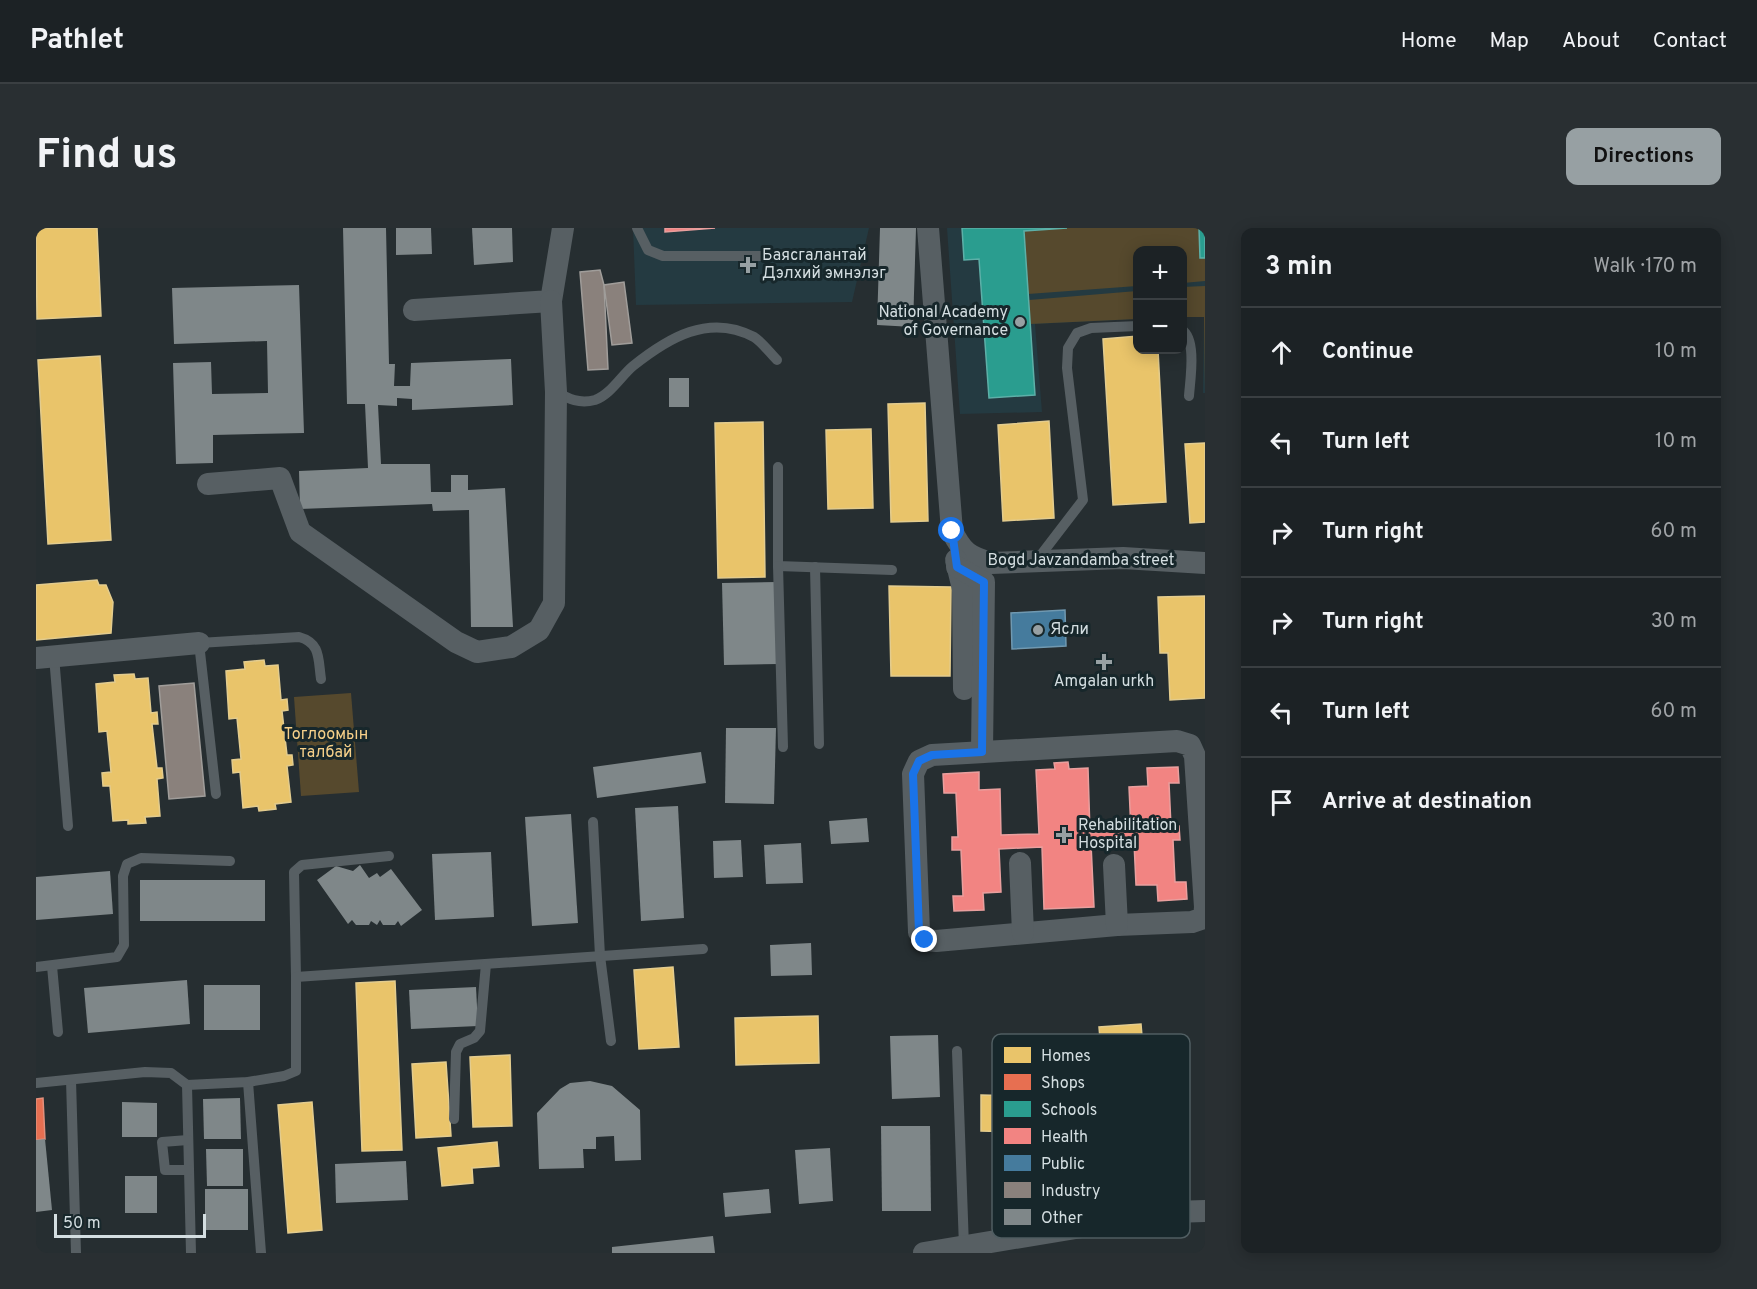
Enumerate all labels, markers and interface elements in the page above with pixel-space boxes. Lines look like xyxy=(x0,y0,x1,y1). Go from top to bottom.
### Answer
text: Pathlet xyxy=(30,23,124,59)
text: Home xyxy=(1401,28,1457,55)
text: Map xyxy=(1490,28,1529,55)
text: About xyxy=(1562,28,1620,55)
text: Contact xyxy=(1653,28,1727,55)
button: Directions xyxy=(1566,128,1721,185)
text: Find us xyxy=(36,130,177,183)
place label: Баясгалантай Дэлхий эмнэлэг xyxy=(762,246,886,284)
map controls xyxy=(1133,246,1187,354)
button: + xyxy=(1133,246,1187,300)
text: 3 min xyxy=(1265,251,1333,284)
text: Walk · 170 m xyxy=(1593,254,1697,280)
marker: Баясгалантай Дэлхий эмнэлэг xyxy=(739,256,757,274)
button: − xyxy=(1133,300,1187,354)
place label: National Academy of Governance xyxy=(879,303,1008,341)
marker: National Academy of Governance xyxy=(1013,315,1027,329)
icon: ahead xyxy=(1265,336,1298,369)
text: Continue xyxy=(1322,339,1413,366)
text: 10 m xyxy=(1655,339,1697,365)
icon: left xyxy=(1265,426,1298,459)
text: Turn left xyxy=(1322,429,1410,456)
text: 10 m xyxy=(1655,429,1697,455)
icon: right xyxy=(1265,516,1298,549)
route start xyxy=(938,517,964,543)
text: Turn right xyxy=(1322,519,1424,546)
text: 60 m xyxy=(1651,519,1697,545)
street label: Bogd Javzandamba street xyxy=(987,551,1175,571)
icon: right xyxy=(1265,606,1298,639)
text: Turn right xyxy=(1322,609,1424,636)
text: 30 m xyxy=(1651,609,1697,635)
place label: Ясли xyxy=(1050,620,1089,640)
marker: Ясли xyxy=(1031,623,1045,637)
marker: Amgalan urkh xyxy=(1095,653,1113,671)
place label: Amgalan urkh xyxy=(1054,672,1154,692)
icon: left xyxy=(1265,696,1298,729)
text: Turn left xyxy=(1322,699,1410,726)
text: 60 m xyxy=(1651,699,1697,725)
park label: Тоглоомын талбай xyxy=(284,725,368,763)
icon: arrive xyxy=(1265,786,1298,819)
text: Arrive at destination xyxy=(1322,789,1532,816)
place label: Rehabilitation Hospital xyxy=(1078,816,1177,854)
marker: Rehabilitation Hospital xyxy=(1055,826,1073,844)
route end xyxy=(911,926,937,952)
legend xyxy=(992,1034,1190,1238)
text: Homes xyxy=(1041,1047,1091,1067)
text: Shops xyxy=(1041,1074,1085,1094)
text: Schools xyxy=(1041,1101,1097,1121)
text: Health xyxy=(1041,1128,1088,1148)
text: Public xyxy=(1041,1155,1085,1175)
text: Industry xyxy=(1041,1182,1100,1202)
text: Other xyxy=(1041,1209,1083,1229)
scale bar xyxy=(54,1211,206,1238)
text: 50 m xyxy=(63,1214,101,1234)

